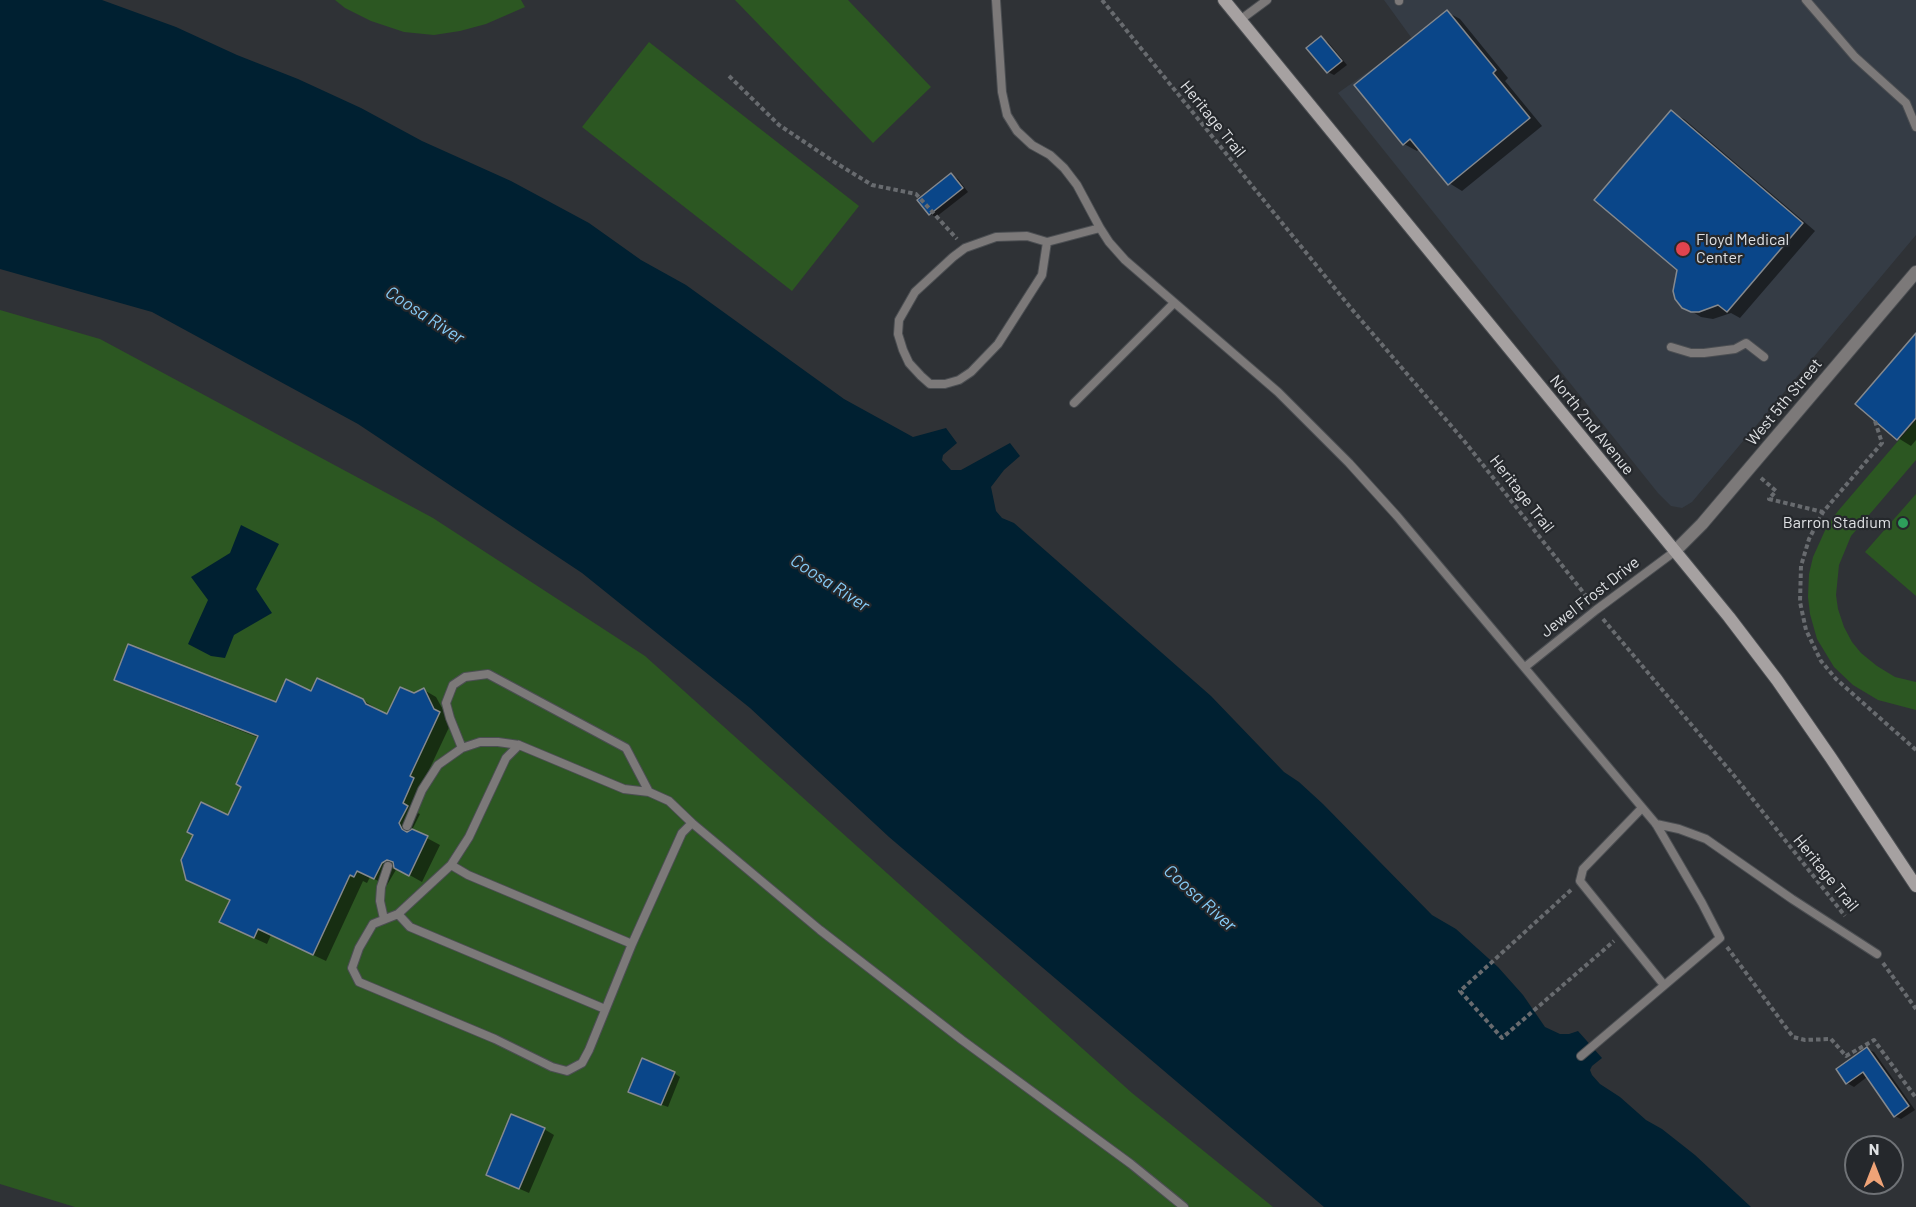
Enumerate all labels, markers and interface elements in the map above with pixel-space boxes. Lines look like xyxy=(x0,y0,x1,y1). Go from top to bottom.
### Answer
street label: Heritage Trail xyxy=(1176,77,1250,161)
place label: Floyd Medical Center xyxy=(1696,230,1789,268)
marker: Floyd Medical Center xyxy=(1674,240,1692,258)
water label: Coosa River xyxy=(381,281,469,349)
street label: West 5th Street xyxy=(1742,354,1826,450)
street label: North 2nd Avenue xyxy=(1546,371,1638,479)
street label: Heritage Trail xyxy=(1486,451,1558,537)
place label: Barron Stadium xyxy=(1783,513,1891,533)
marker: Barron Stadium xyxy=(1896,516,1910,530)
water label: Coosa River xyxy=(786,549,874,617)
street label: Jewel Frost Drive xyxy=(1537,553,1643,641)
street label: Heritage Trail xyxy=(1789,831,1863,915)
water label: Coosa River xyxy=(1159,860,1241,936)
north arrow xyxy=(1844,1135,1904,1195)
text: N xyxy=(1869,1139,1879,1158)

